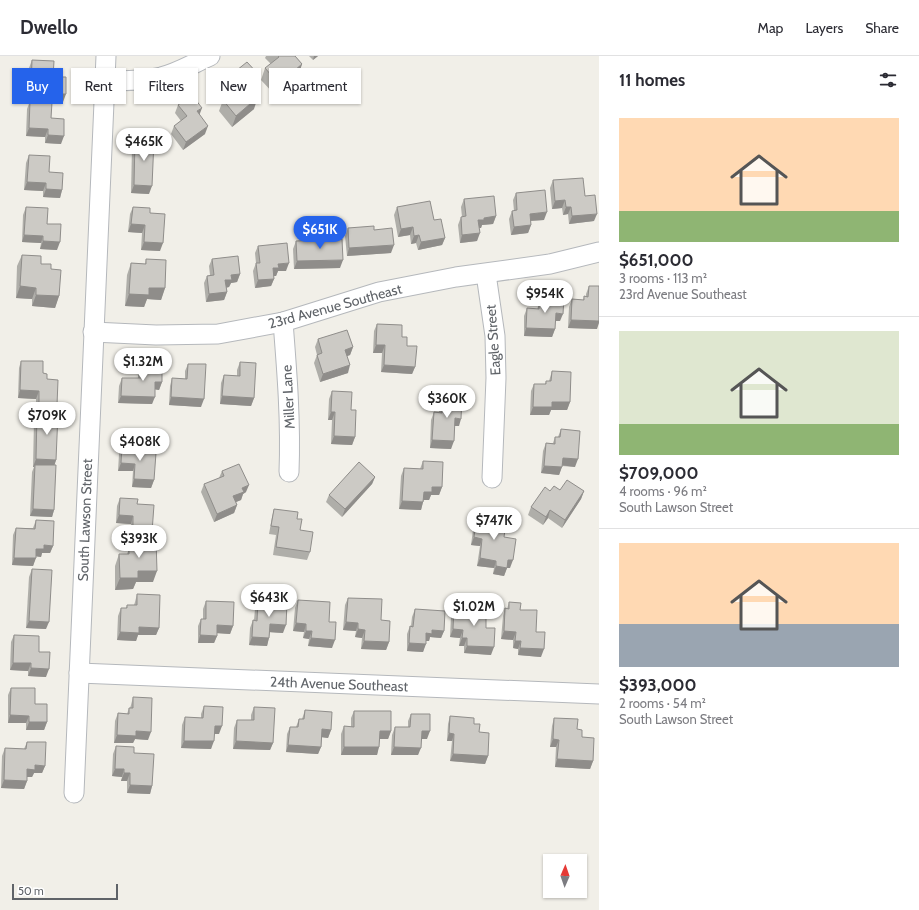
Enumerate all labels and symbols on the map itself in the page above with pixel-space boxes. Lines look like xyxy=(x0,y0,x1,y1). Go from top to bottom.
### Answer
pin: $465K xyxy=(116,128,172,162)
pin: $651K xyxy=(292,216,348,250)
street label: 23rd Avenue Southeast xyxy=(266,279,404,332)
pin: $954K xyxy=(517,280,573,314)
street label: Eagle Street xyxy=(482,304,504,376)
pin: $1.32M xyxy=(110,348,176,382)
street label: Miller Lane xyxy=(277,364,299,430)
pin: $360K xyxy=(419,385,475,419)
pin: $709K xyxy=(19,402,75,436)
pin: $408K xyxy=(112,428,168,462)
street label: South Lawson Street xyxy=(74,458,96,582)
pin: $747K xyxy=(466,507,522,541)
pin: $393K xyxy=(111,525,167,559)
pin: $643K xyxy=(241,584,297,618)
pin: $1.02M xyxy=(441,593,507,627)
street label: 24th Avenue Southeast xyxy=(270,673,409,695)
north arrow xyxy=(543,854,587,898)
scale bar xyxy=(12,882,118,901)

